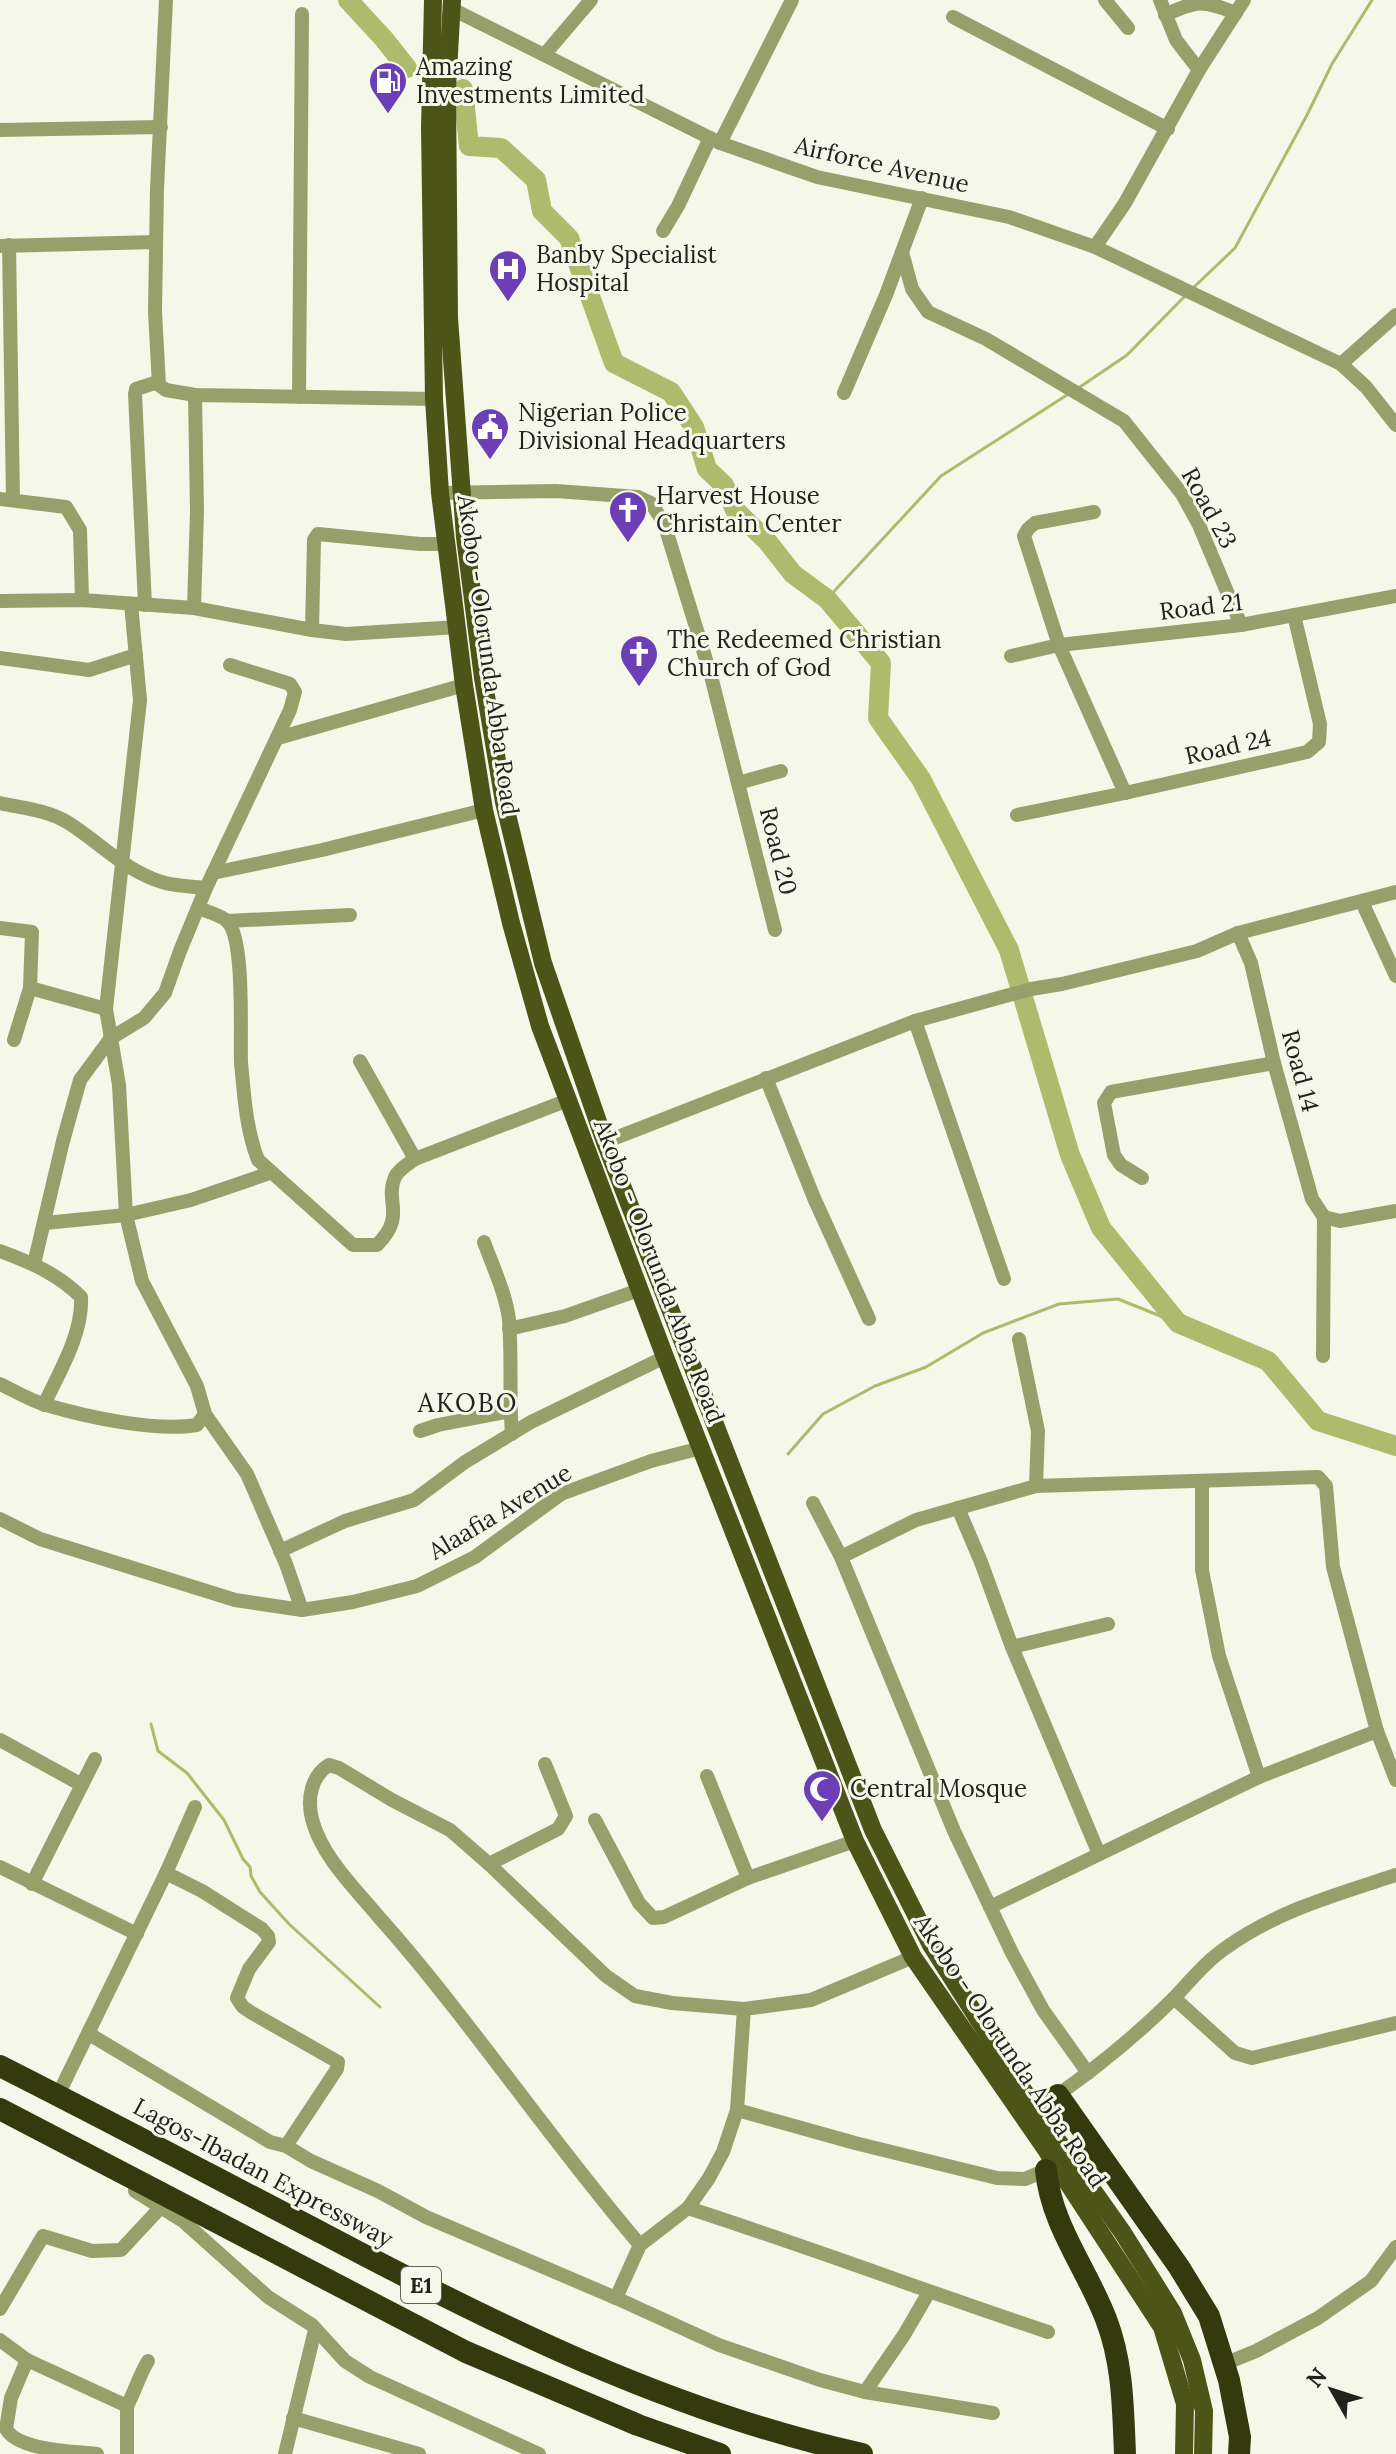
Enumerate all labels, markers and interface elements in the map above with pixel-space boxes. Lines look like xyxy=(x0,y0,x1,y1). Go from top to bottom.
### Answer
place label: Amazing Investments Limited xyxy=(415,51,645,110)
fuel station icon: Amazing Investments Limited xyxy=(367,60,409,115)
street label: Airforce Avenue xyxy=(791,129,972,200)
place label: Banby Specialist Hospital xyxy=(536,239,718,298)
hospital icon: Banby Specialist Hospital xyxy=(487,248,529,303)
place label: Nigerian Police Divisional Headquarters xyxy=(518,397,786,456)
public building icon: Nigerian Police Divisional Headquarters xyxy=(469,406,511,461)
street label: Road 23 xyxy=(1175,462,1244,554)
place label: Harvest House Christain Center xyxy=(656,480,842,539)
church icon: Harvest House Christain Center xyxy=(607,489,649,544)
street label: Akobo - Olorunda Abba Road xyxy=(450,492,526,817)
street label: Road 21 xyxy=(1158,586,1244,627)
place label: The Redeemed Christian Church of God xyxy=(667,624,942,683)
church icon: The Redeemed Christian Church of God xyxy=(618,633,660,688)
street label: Road 24 xyxy=(1182,722,1274,771)
street label: Road 20 xyxy=(753,804,804,898)
street label: Road 14 xyxy=(1275,1026,1326,1115)
street label: Akobo - Olorunda Abba Road xyxy=(587,1113,732,1427)
district label: AKOBO xyxy=(417,1386,518,1419)
street label: Alaafia Avenue xyxy=(422,1457,577,1567)
mosque icon: Central Mosque xyxy=(801,1768,843,1823)
place label: Central Mosque xyxy=(850,1773,1027,1804)
street label: Akobo - Olorunda Abba Road xyxy=(907,1907,1114,2193)
street label: Lagos-Ibadan Expressway xyxy=(128,2091,399,2254)
road number: E1 xyxy=(401,2267,441,2303)
north arrow xyxy=(1292,2350,1372,2430)
text: N xyxy=(1300,2362,1333,2393)

